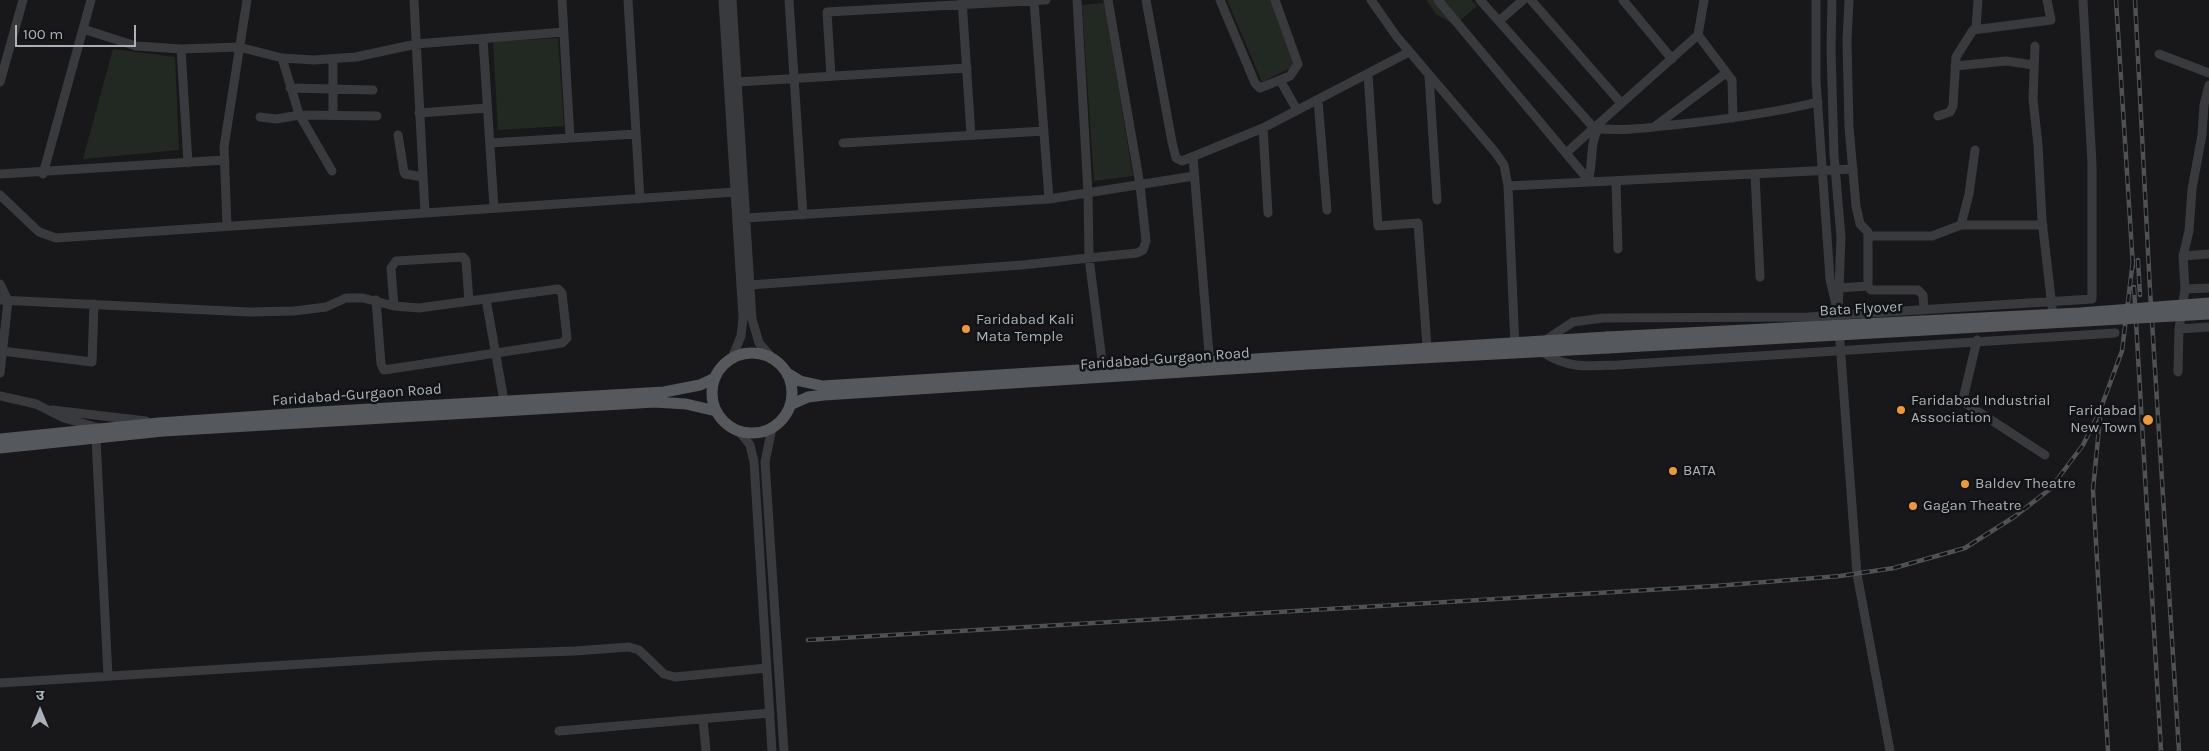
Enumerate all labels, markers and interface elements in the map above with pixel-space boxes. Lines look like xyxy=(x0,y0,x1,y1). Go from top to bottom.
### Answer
scale bar xyxy=(18,15,139,47)
text: 100 m xyxy=(23,25,63,43)
street label: Bata Flyover xyxy=(1819,298,1903,320)
place label: Faridabad Kali Mata Temple xyxy=(976,311,1074,346)
marker: Faridabad Kali Mata Temple xyxy=(960,323,972,335)
street label: Faridabad-Gurgaon Road xyxy=(1080,344,1250,374)
street label: Faridabad-Gurgaon Road xyxy=(272,380,442,410)
place label: Faridabad Industrial Association xyxy=(1911,392,2050,427)
place label: Faridabad New Town xyxy=(2068,402,2137,437)
marker: Faridabad Industrial Association xyxy=(1895,404,1907,416)
marker: Faridabad New Town xyxy=(2141,413,2155,427)
place label: BATA xyxy=(1683,462,1716,480)
marker: BATA xyxy=(1667,465,1679,477)
place label: Baldev Theatre xyxy=(1975,475,2076,493)
marker: Baldev Theatre xyxy=(1959,478,1971,490)
place label: Gagan Theatre xyxy=(1923,497,2022,515)
marker: Gagan Theatre xyxy=(1907,500,1919,512)
north arrow xyxy=(15,686,65,736)
text: उ xyxy=(36,687,44,704)

